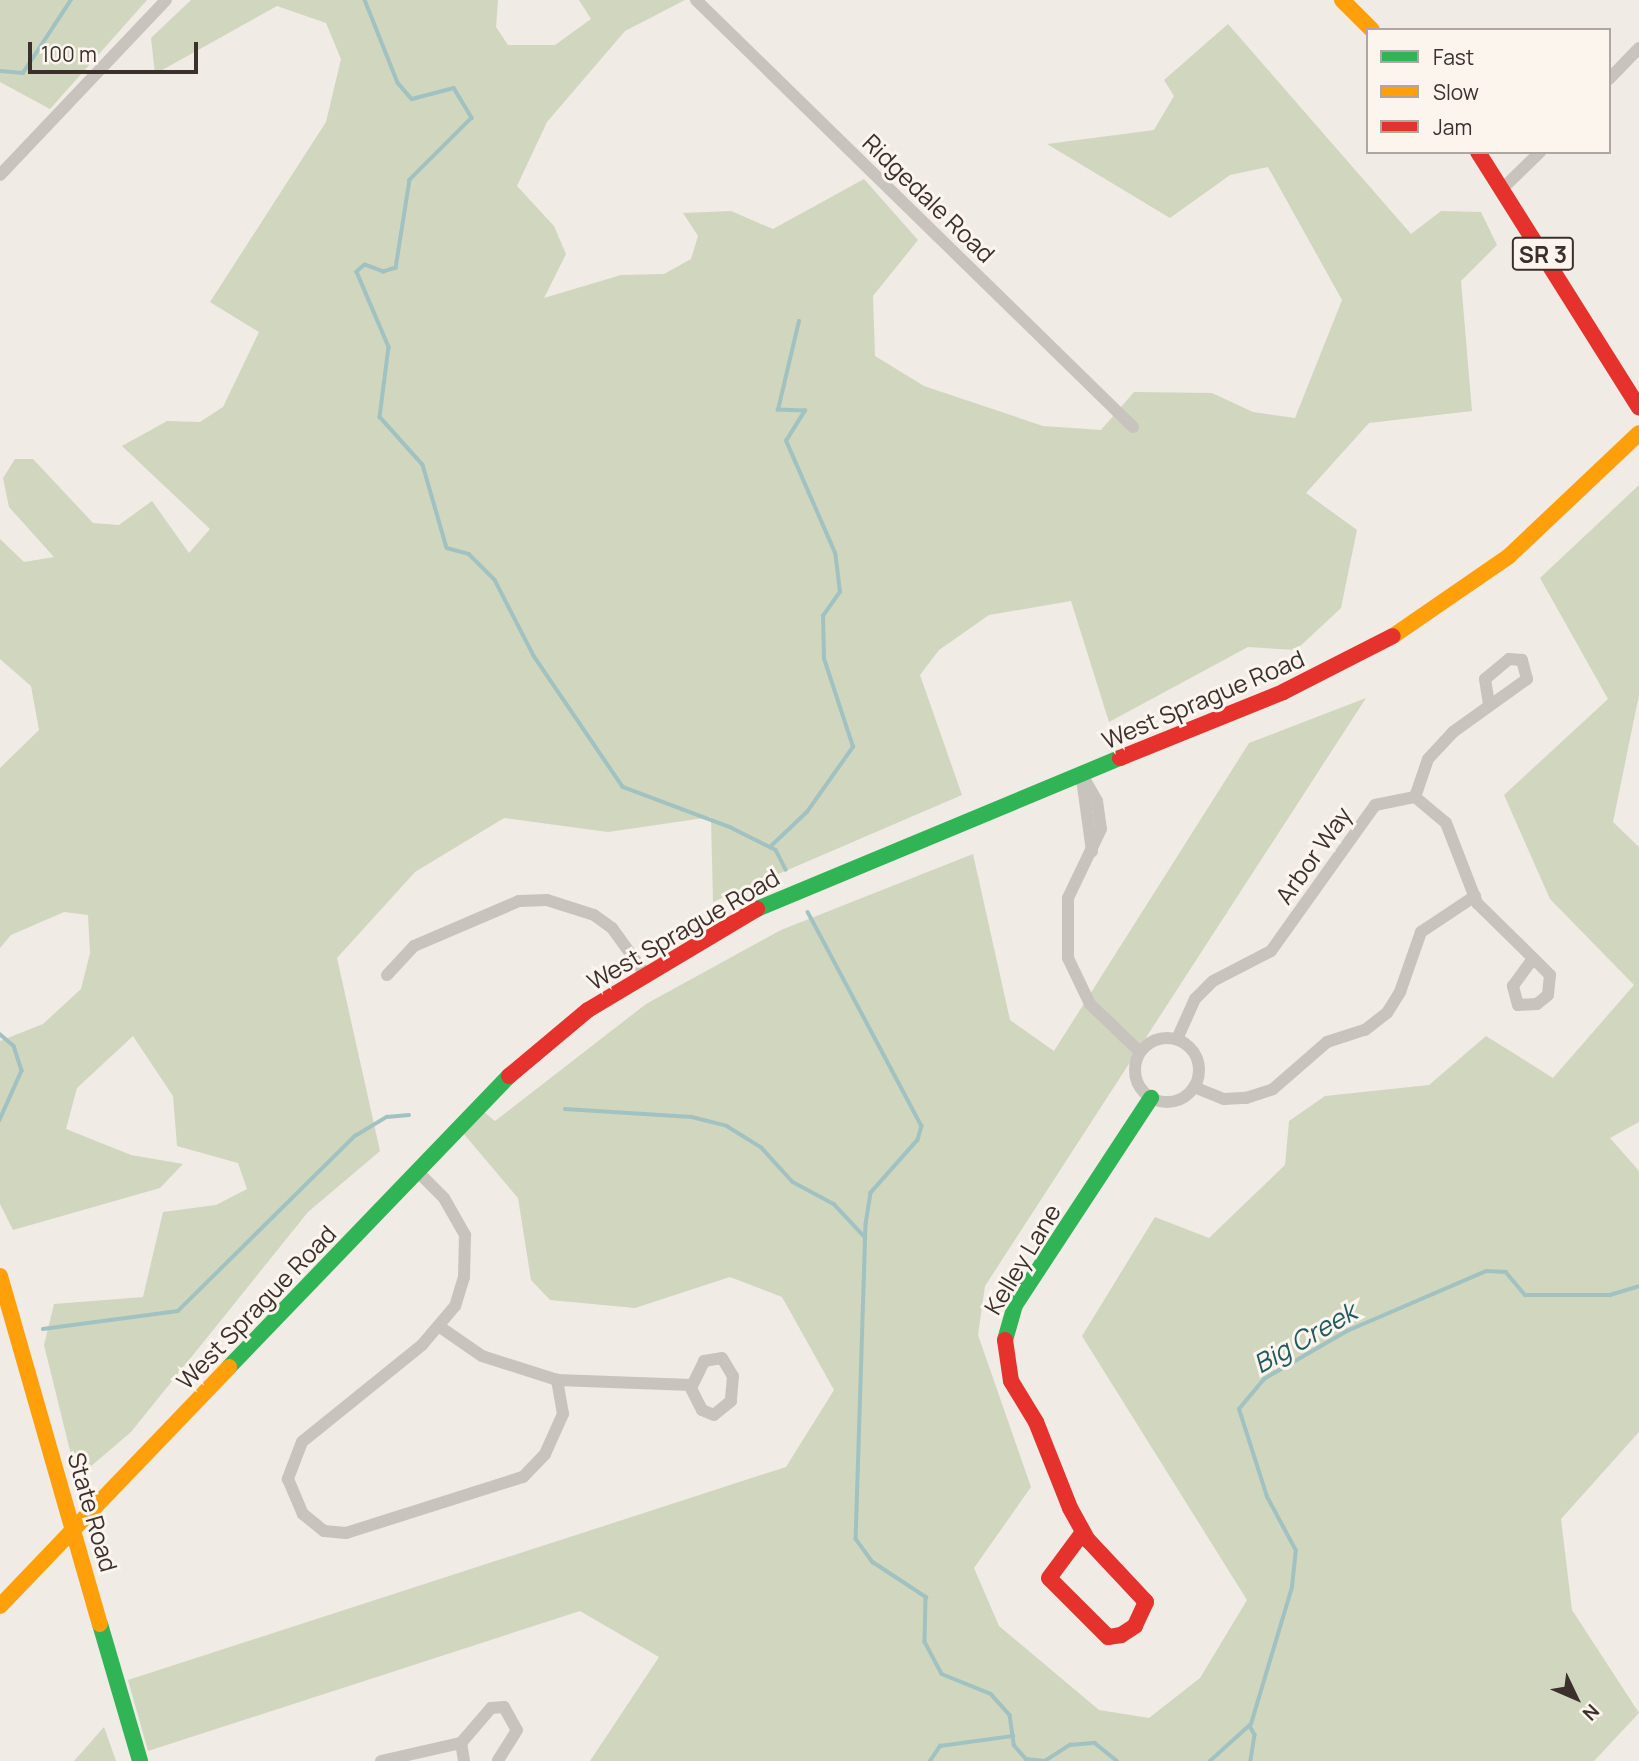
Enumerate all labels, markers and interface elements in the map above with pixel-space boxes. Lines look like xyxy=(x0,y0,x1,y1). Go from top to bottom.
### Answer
scale bar xyxy=(32,28,201,72)
legend xyxy=(1366,28,1611,154)
text: 100 m xyxy=(41,40,97,68)
text: Fast xyxy=(1433,43,1474,71)
text: Slow xyxy=(1433,78,1479,106)
text: Jam xyxy=(1433,113,1472,141)
street label: Ridgedale Road xyxy=(857,128,1001,268)
road number: SR 3 xyxy=(1512,234,1574,274)
street label: West Sprague Road xyxy=(1098,643,1308,755)
street label: Arbor Way xyxy=(1269,801,1357,909)
street label: West Sprague Road xyxy=(582,862,784,996)
street label: Kelley Lane xyxy=(978,1199,1066,1319)
street label: West Sprague Road xyxy=(170,1219,342,1395)
water label: Big Creek xyxy=(1248,1296,1362,1380)
street label: State Road xyxy=(62,1449,124,1575)
north arrow xyxy=(1541,1663,1611,1733)
text: N xyxy=(1577,1699,1605,1727)

